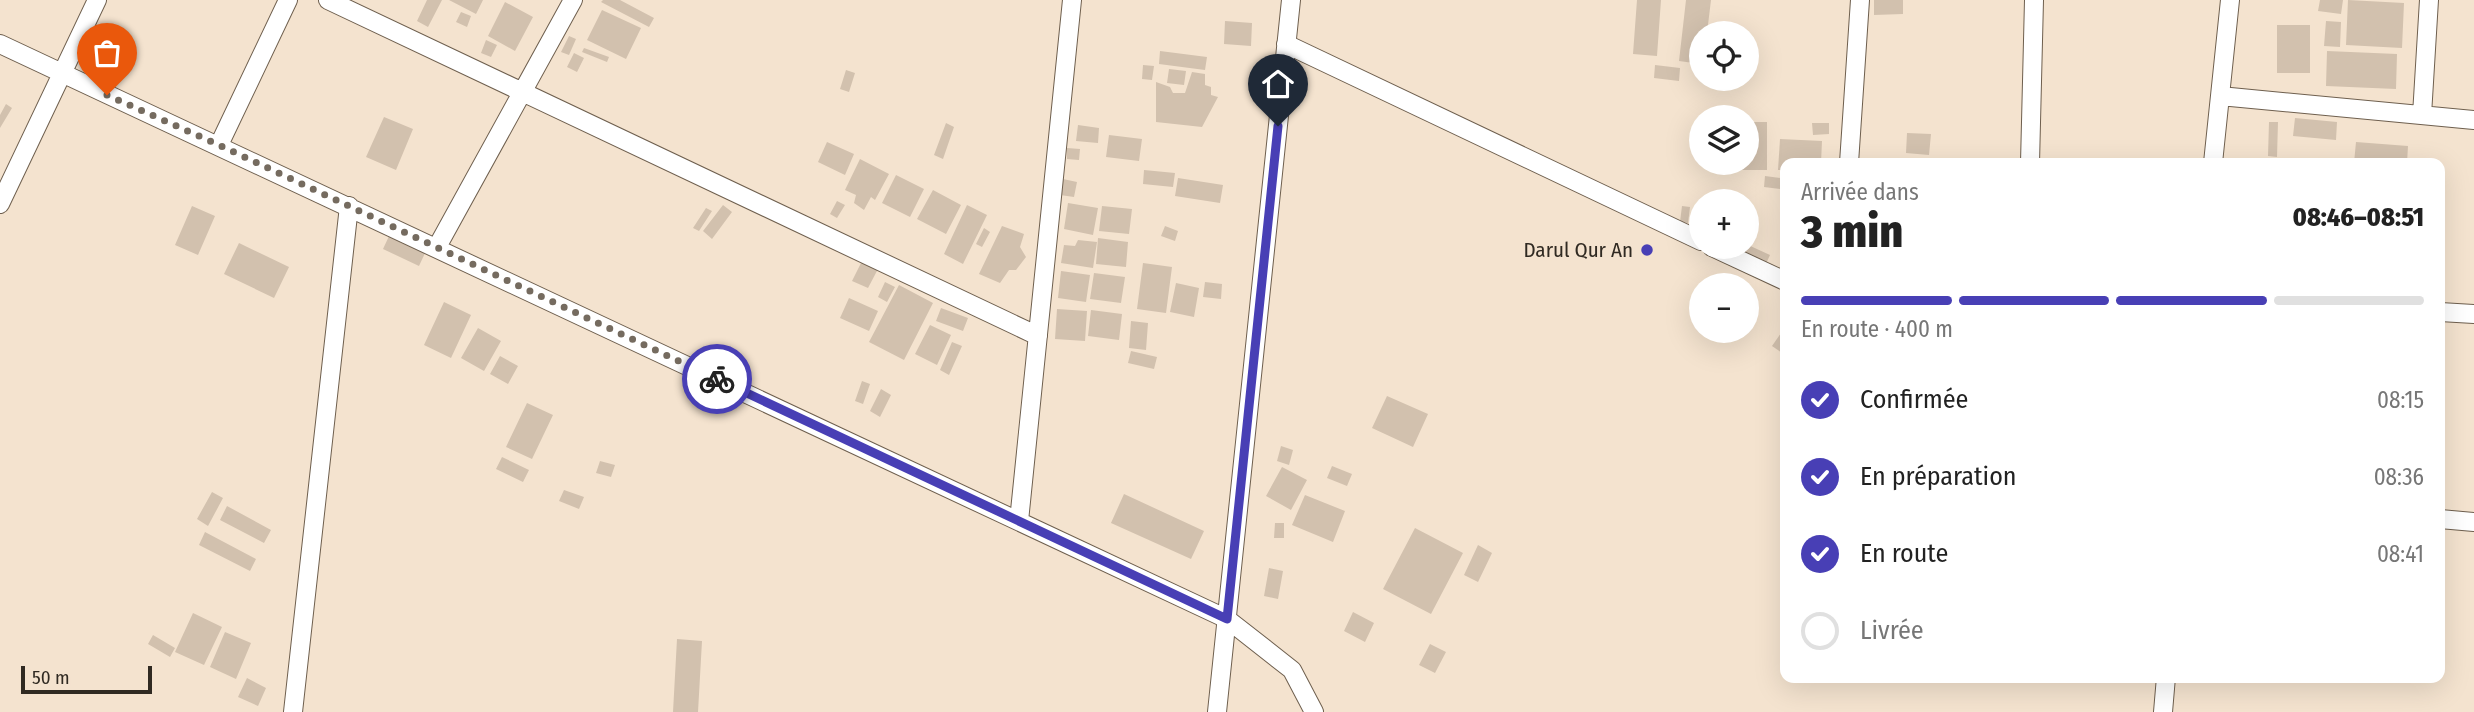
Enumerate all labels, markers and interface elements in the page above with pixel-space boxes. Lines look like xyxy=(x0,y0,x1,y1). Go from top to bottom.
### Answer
map controls xyxy=(1689,21,1759,343)
button: locate xyxy=(1689,21,1759,91)
pin xyxy=(77,23,137,95)
icon: bag xyxy=(88,34,126,72)
pin xyxy=(1248,54,1308,126)
icon: home xyxy=(1259,65,1297,103)
button: layers xyxy=(1689,105,1759,175)
text: Arrivée dans xyxy=(1801,178,1919,206)
button: + xyxy=(1689,189,1759,259)
text: 08:46–08:51 xyxy=(2292,202,2424,233)
text: 3 min xyxy=(1801,204,1903,259)
place label: Darul Qur An xyxy=(1523,237,1633,263)
marker: Darul Qur An xyxy=(1639,242,1655,258)
button: − xyxy=(1689,273,1759,343)
text: En route · 400 m xyxy=(1801,315,1953,343)
courier xyxy=(682,344,752,414)
icon: bike xyxy=(698,360,736,398)
icon: check xyxy=(1801,381,1839,419)
text: Confirmée xyxy=(1860,384,1968,415)
text: 08:15 xyxy=(2377,386,2424,414)
icon: check xyxy=(1801,458,1839,496)
text: En préparation xyxy=(1860,461,2017,492)
text: 08:36 xyxy=(2374,463,2424,491)
icon: check xyxy=(1801,535,1839,573)
text: En route xyxy=(1860,538,1948,569)
text: 08:41 xyxy=(2377,540,2424,568)
text: Livrée xyxy=(1860,615,1924,646)
scale bar xyxy=(21,663,152,695)
text: 50 m xyxy=(32,666,70,689)

